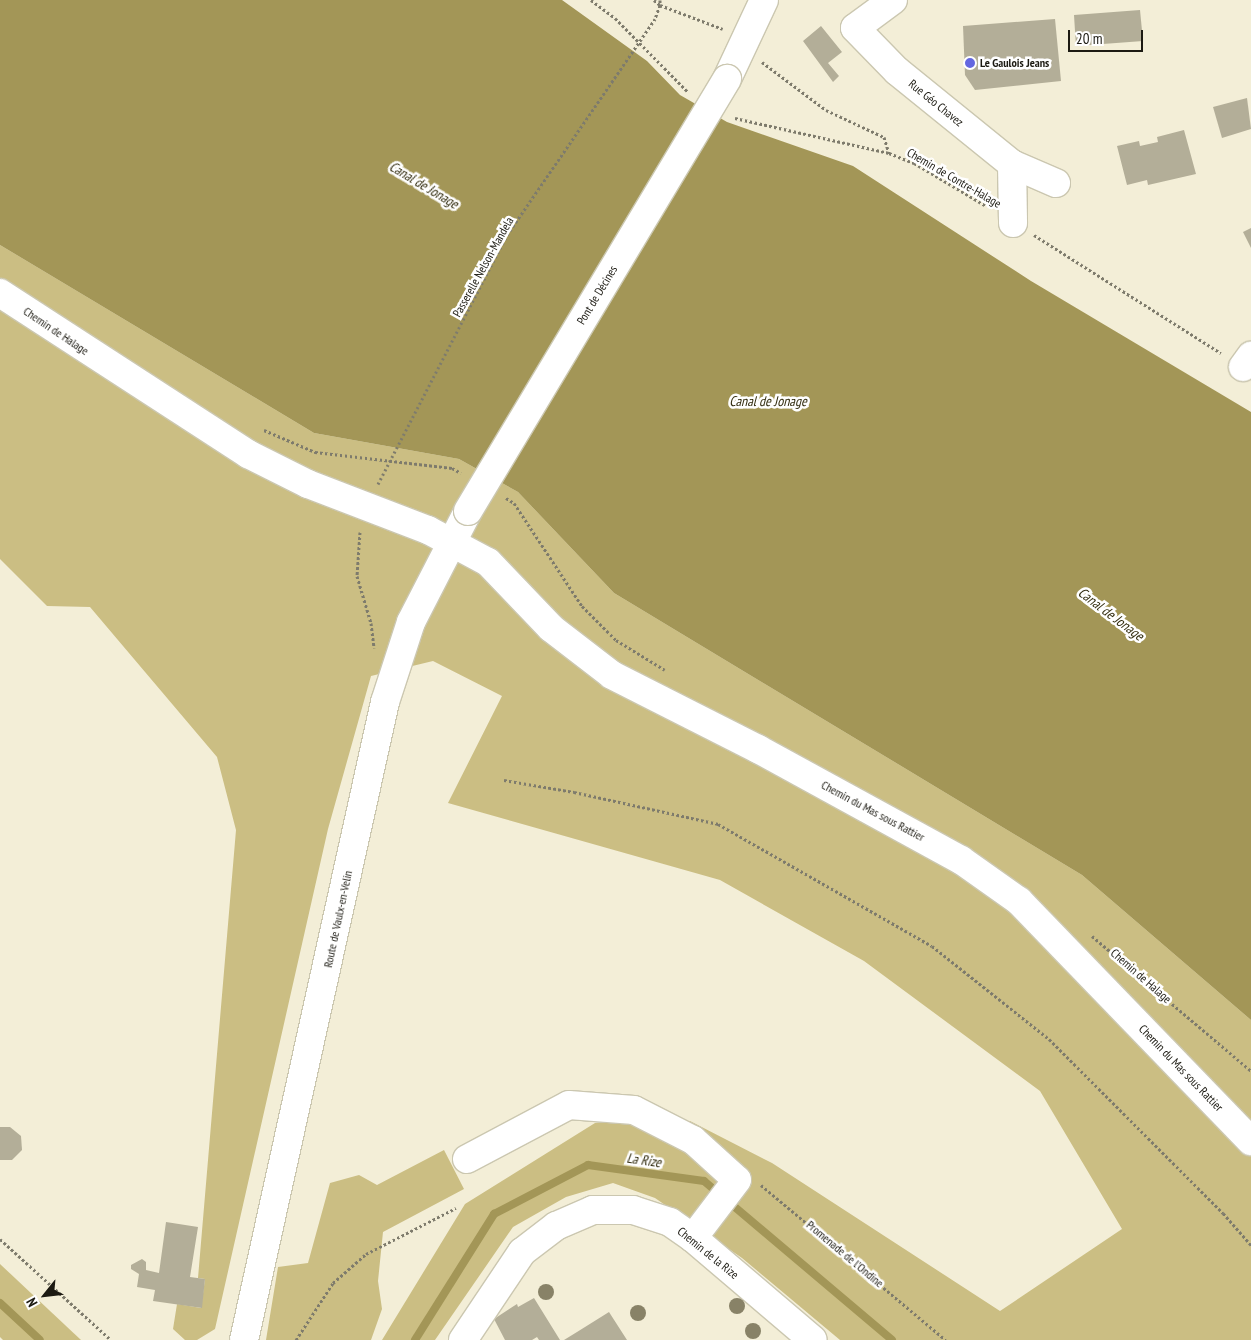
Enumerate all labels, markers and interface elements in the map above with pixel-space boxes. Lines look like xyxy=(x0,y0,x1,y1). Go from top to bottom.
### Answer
scale bar xyxy=(1071,20,1146,52)
text: 20 m xyxy=(1076,29,1102,48)
place label: Le Gaulois Jeans xyxy=(980,56,1049,70)
marker: Le Gaulois Jeans xyxy=(964,57,976,69)
street label: Rue Géo Chavez xyxy=(906,77,966,129)
street label: Chemin de Contre-Halage xyxy=(904,145,1004,211)
water label: Canal de Jonage xyxy=(386,158,462,212)
street label: Passerelle Nelson-Mandela xyxy=(450,215,516,319)
street label: Pont de Décines xyxy=(574,263,620,327)
street label: Chemin de Halage xyxy=(21,304,91,358)
water label: Canal de Jonage xyxy=(729,393,807,409)
water label: Canal de Jonage xyxy=(1075,584,1147,644)
street label: Chemin du Mas sous Rattier xyxy=(819,778,927,844)
street label: Route de Vaulx-en-Velin xyxy=(321,869,355,969)
street label: Chemin de Halage xyxy=(1108,946,1174,1006)
street label: Chemin du Mas sous Rattier xyxy=(1136,1022,1226,1114)
water label: La Rize xyxy=(626,1149,662,1171)
street label: Promenade de l'Ondine xyxy=(804,1218,886,1290)
street label: Chemin de la Rize xyxy=(675,1224,741,1282)
north arrow xyxy=(20,1270,70,1320)
text: N xyxy=(22,1295,42,1310)

